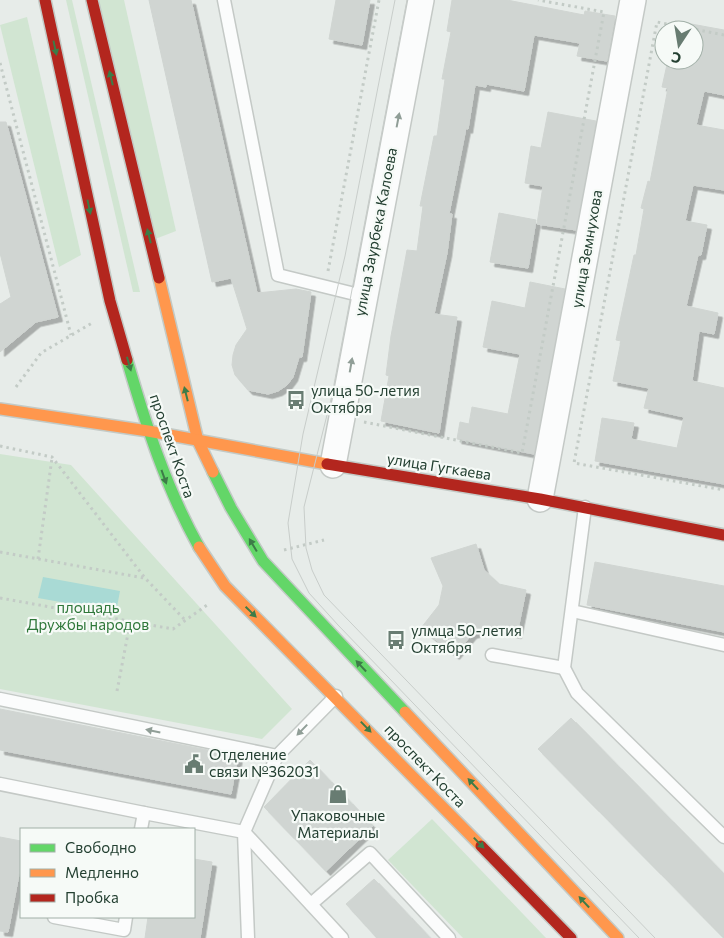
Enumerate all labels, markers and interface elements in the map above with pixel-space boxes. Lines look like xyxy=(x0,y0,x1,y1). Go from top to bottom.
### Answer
north arrow xyxy=(654,20,704,70)
one-way arrow xyxy=(51,40,59,55)
text: С xyxy=(670,49,683,68)
one-way arrow xyxy=(107,70,115,85)
one-way arrow xyxy=(394,111,402,127)
street label: улица Заурбека Калоева xyxy=(350,146,400,318)
street label: улица Земнухова xyxy=(567,188,605,309)
one-way arrow xyxy=(86,199,94,215)
one-way arrow xyxy=(145,228,153,243)
one-way arrow xyxy=(125,357,133,372)
one-way arrow xyxy=(347,357,355,373)
place label: улица 50-летия Октября xyxy=(311,381,420,416)
one-way arrow xyxy=(182,386,190,401)
bus stop icon: улица 50-летия Октября xyxy=(285,389,307,411)
street label: проспект Коста xyxy=(147,391,199,500)
street label: улица Гугкаева xyxy=(386,449,493,483)
one-way arrow xyxy=(160,470,168,485)
one-way arrow xyxy=(249,538,258,552)
park label: площадь Дружбы народов xyxy=(27,598,149,633)
one-way arrow xyxy=(245,606,257,618)
place label: улмца 50-летия Октября xyxy=(411,621,522,656)
bus stop icon: улмца 50-летия Октября xyxy=(385,629,407,651)
one-way arrow xyxy=(355,660,367,672)
one-way arrow xyxy=(360,720,372,732)
street label: проспект Коста xyxy=(381,720,470,811)
one-way arrow xyxy=(296,724,308,736)
one-way arrow xyxy=(144,726,160,734)
place label: Отделение связи №362031 xyxy=(209,745,319,780)
public building icon: Отделение связи №362031 xyxy=(183,753,205,775)
one-way arrow xyxy=(467,779,479,791)
shop icon: Упаковочные Материалы xyxy=(327,783,349,805)
place label: Упаковочные Материалы xyxy=(291,806,385,841)
legend xyxy=(20,828,195,918)
one-way arrow xyxy=(473,837,485,849)
text: Свободно xyxy=(65,838,136,856)
text: Медленно xyxy=(65,863,139,881)
text: Пробка xyxy=(65,888,119,906)
one-way arrow xyxy=(578,897,590,909)

